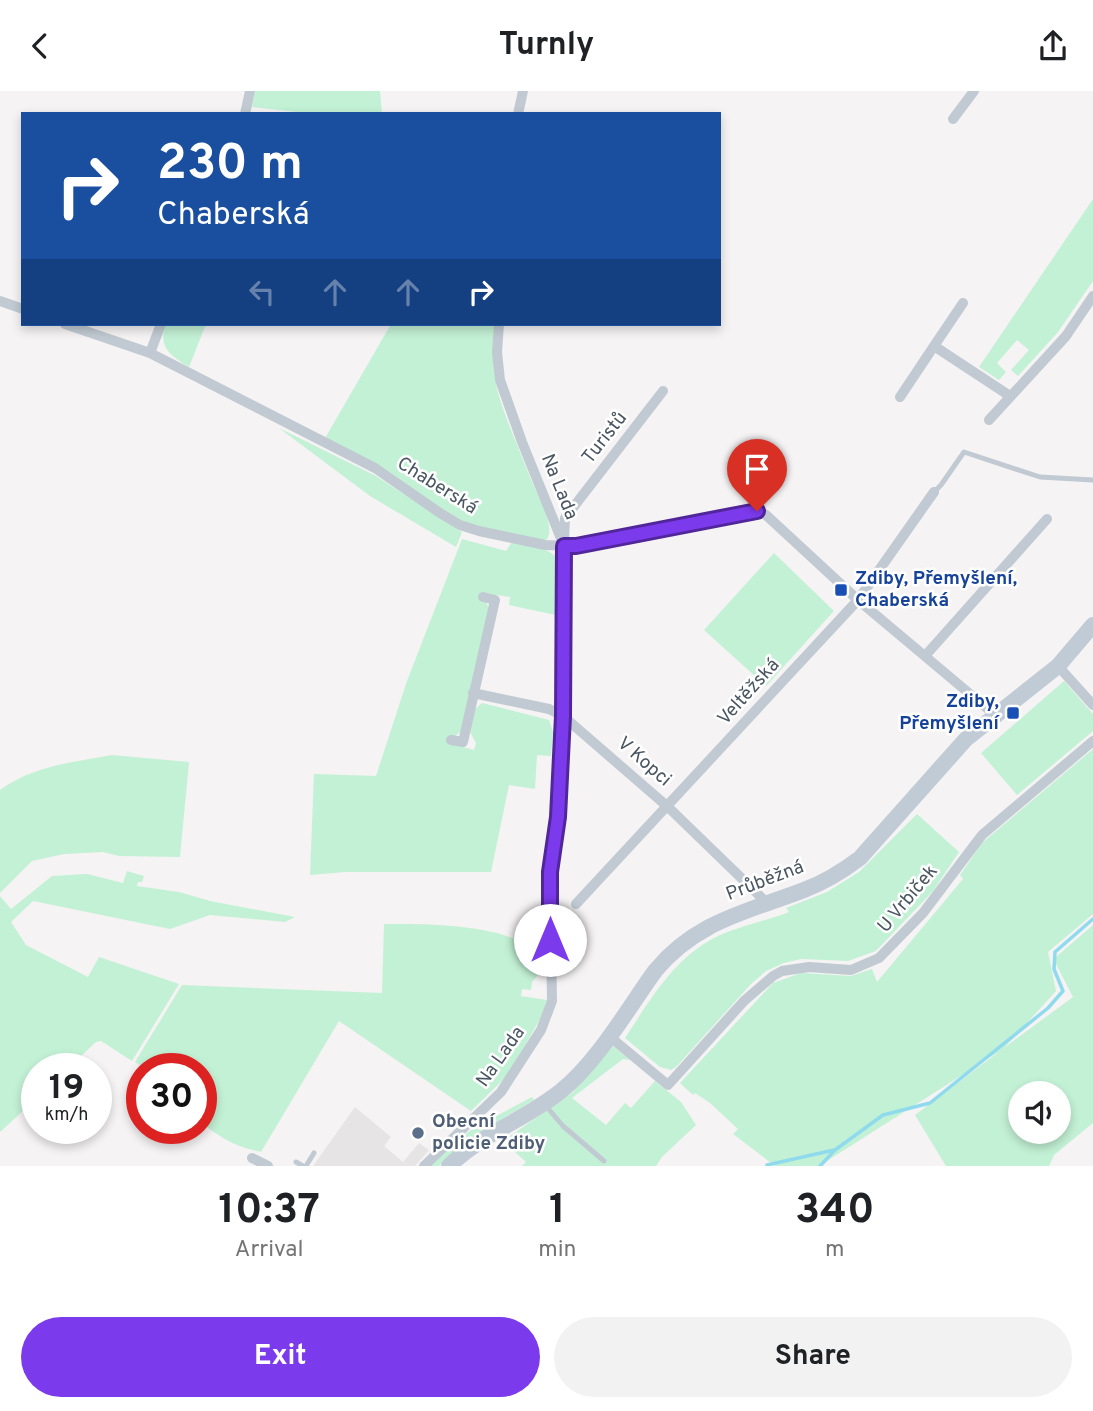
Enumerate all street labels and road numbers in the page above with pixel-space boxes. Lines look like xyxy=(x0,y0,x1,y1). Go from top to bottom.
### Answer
street label: Turistů xyxy=(577,407,633,469)
street label: Na Lada xyxy=(535,451,583,523)
street label: Chaberská xyxy=(392,452,482,520)
street label: Veltěžská xyxy=(713,654,785,730)
street label: V Kopci xyxy=(612,732,676,792)
street label: Průběžná xyxy=(723,855,807,907)
street label: U Vrbiček xyxy=(873,860,943,938)
street label: Na Lada xyxy=(471,1022,531,1092)

